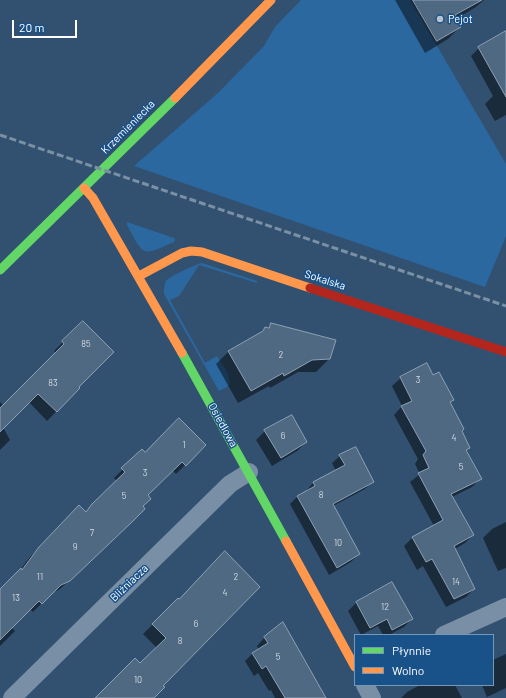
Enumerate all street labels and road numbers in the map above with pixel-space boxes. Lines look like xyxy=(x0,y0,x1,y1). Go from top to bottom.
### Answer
street label: Krzemieniecka xyxy=(98,97,158,157)
street label: Sokalska xyxy=(303,267,347,293)
street label: Osiedlowa xyxy=(205,401,241,449)
street label: Bliźniacza xyxy=(107,562,151,604)

